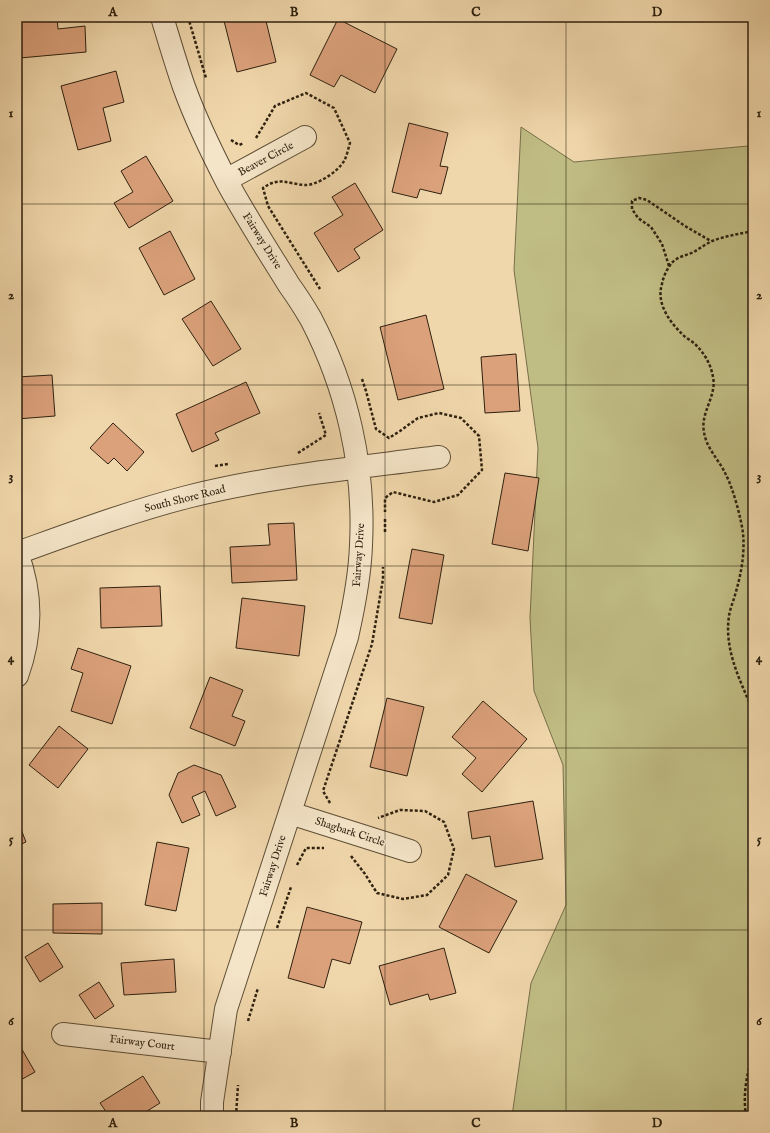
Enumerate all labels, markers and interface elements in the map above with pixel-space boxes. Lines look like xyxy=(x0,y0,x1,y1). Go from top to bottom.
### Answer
text: A xyxy=(108,4,119,21)
text: B xyxy=(290,4,299,21)
text: C xyxy=(471,4,481,21)
text: D xyxy=(652,4,663,21)
text: 1 xyxy=(9,105,14,122)
text: 1 xyxy=(757,105,762,122)
street label: Beaver Circle xyxy=(236,139,296,179)
street label: Fairway Drive xyxy=(239,210,285,272)
text: 2 xyxy=(8,287,14,304)
text: 2 xyxy=(756,287,762,304)
text: 3 xyxy=(9,468,14,485)
text: 3 xyxy=(757,468,762,485)
street label: South Shore Road xyxy=(143,482,227,516)
street label: Fairway Drive xyxy=(350,523,368,587)
text: 4 xyxy=(8,650,15,667)
text: 4 xyxy=(756,650,763,667)
street label: Shagbark Circle xyxy=(313,814,387,850)
text: 5 xyxy=(9,831,14,848)
text: 5 xyxy=(757,831,762,848)
street label: Fairway Drive xyxy=(256,833,290,899)
text: 6 xyxy=(8,1013,14,1030)
text: 6 xyxy=(756,1013,762,1030)
street label: Fairway Court xyxy=(109,1032,176,1054)
text: A xyxy=(108,1115,119,1132)
text: B xyxy=(290,1115,299,1132)
text: C xyxy=(471,1115,481,1132)
text: D xyxy=(652,1115,663,1132)

